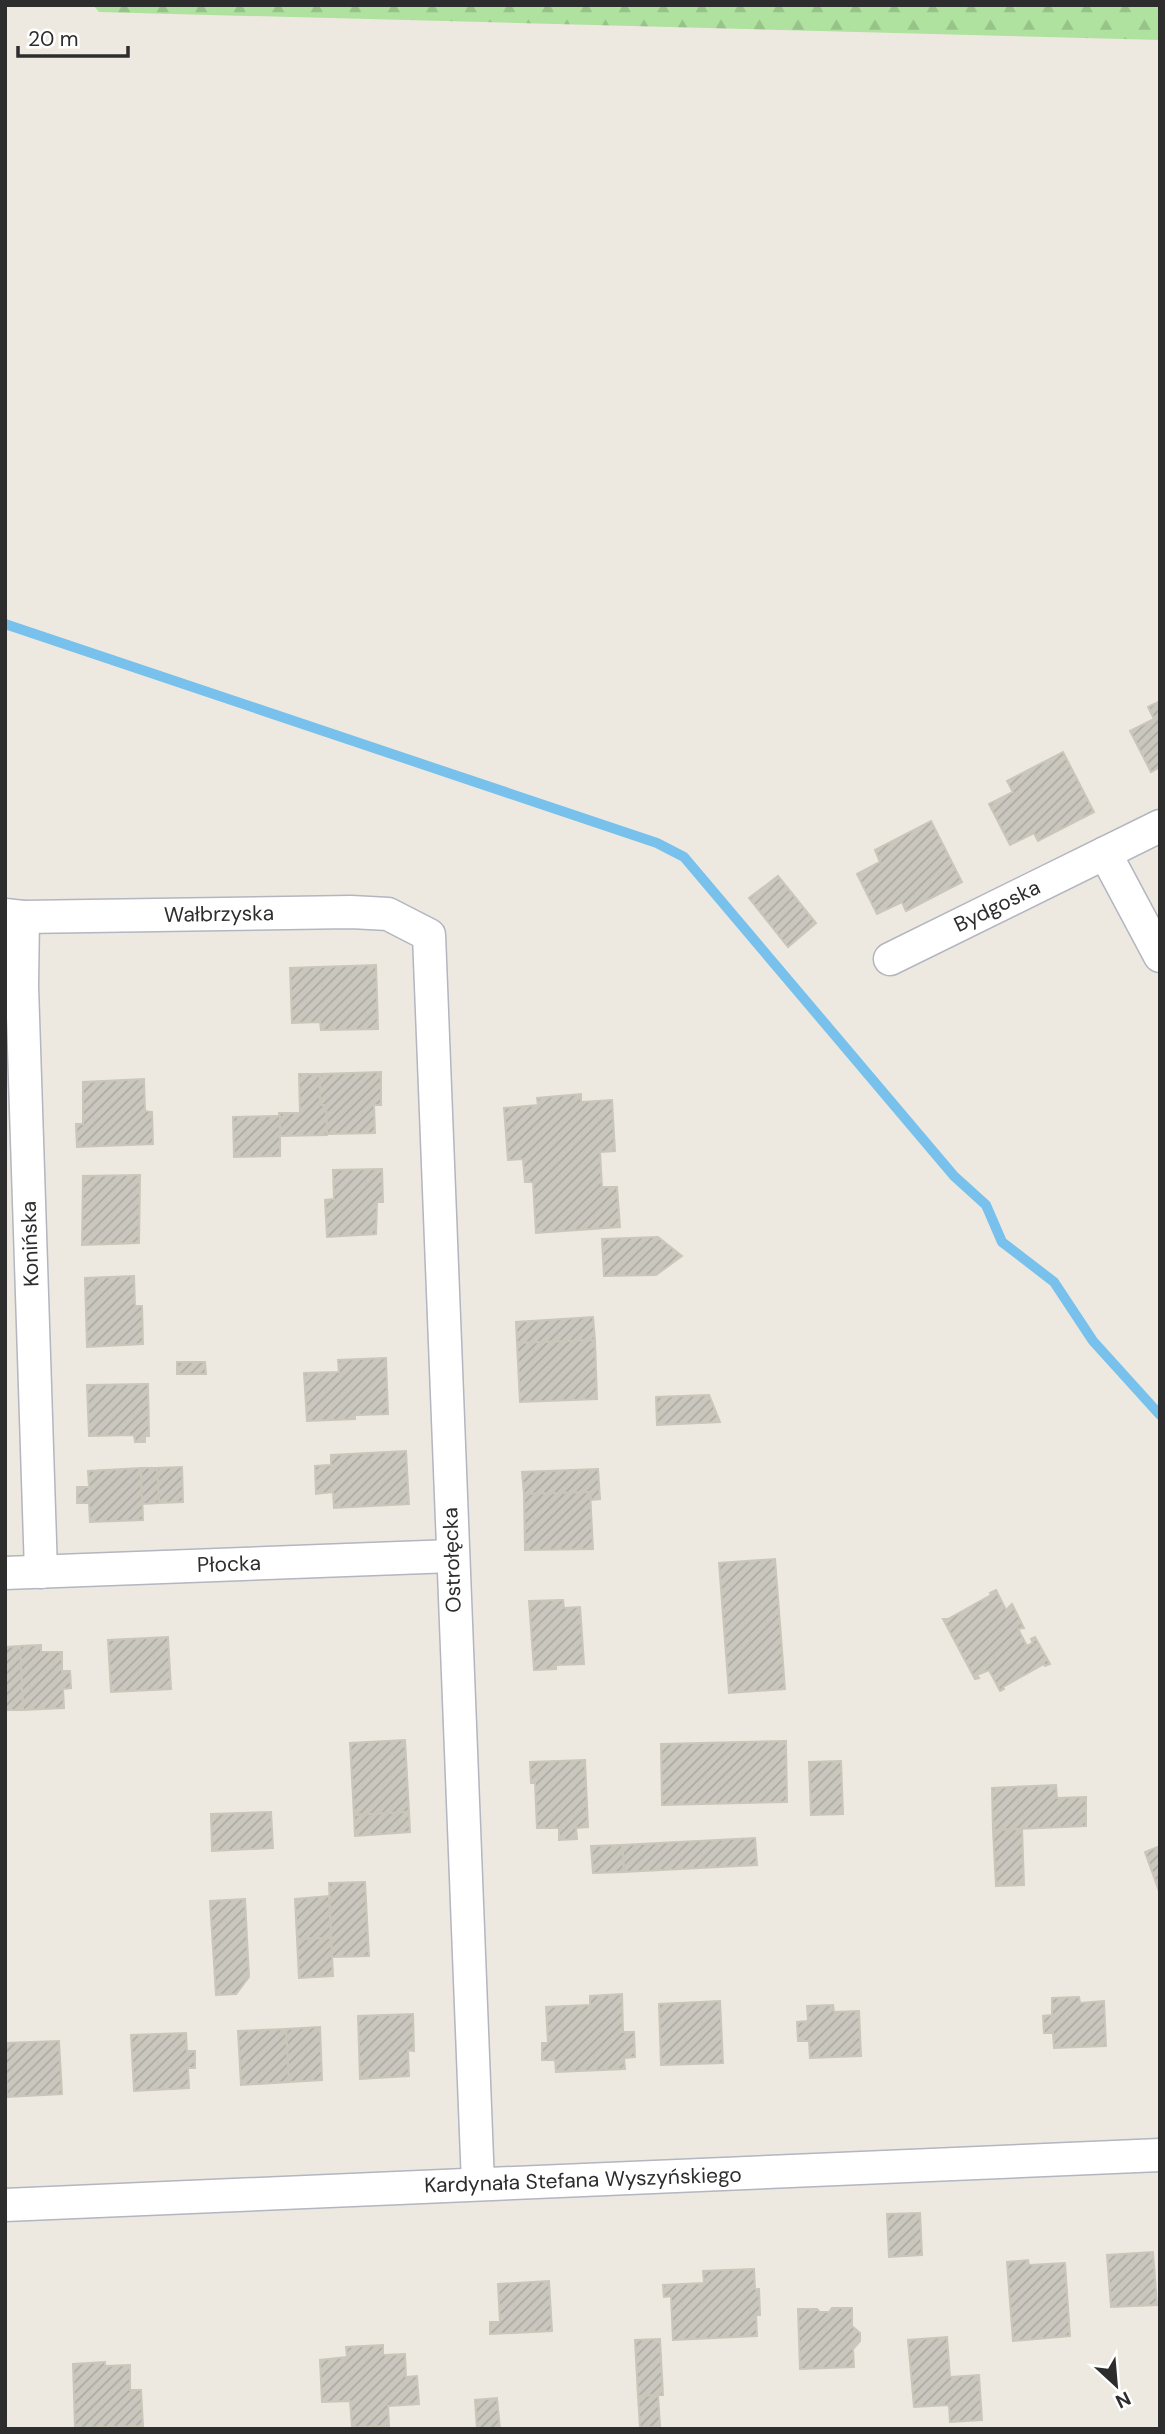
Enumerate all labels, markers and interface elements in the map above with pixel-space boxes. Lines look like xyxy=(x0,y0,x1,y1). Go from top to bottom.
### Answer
scale bar xyxy=(18,14,128,58)
text: 20 m xyxy=(28,25,79,53)
street label: Bydgoska xyxy=(949,873,1045,939)
street label: Wałbrzyska xyxy=(164,899,274,929)
street label: Konińska xyxy=(15,1201,45,1287)
street label: Ostrołęcka xyxy=(436,1507,468,1613)
street label: Płocka xyxy=(197,1549,261,1579)
street label: Kardynała Stefana Wyszyńskiego xyxy=(424,2160,742,2200)
north arrow xyxy=(1081,2350,1151,2420)
text: N xyxy=(1112,2386,1135,2414)

